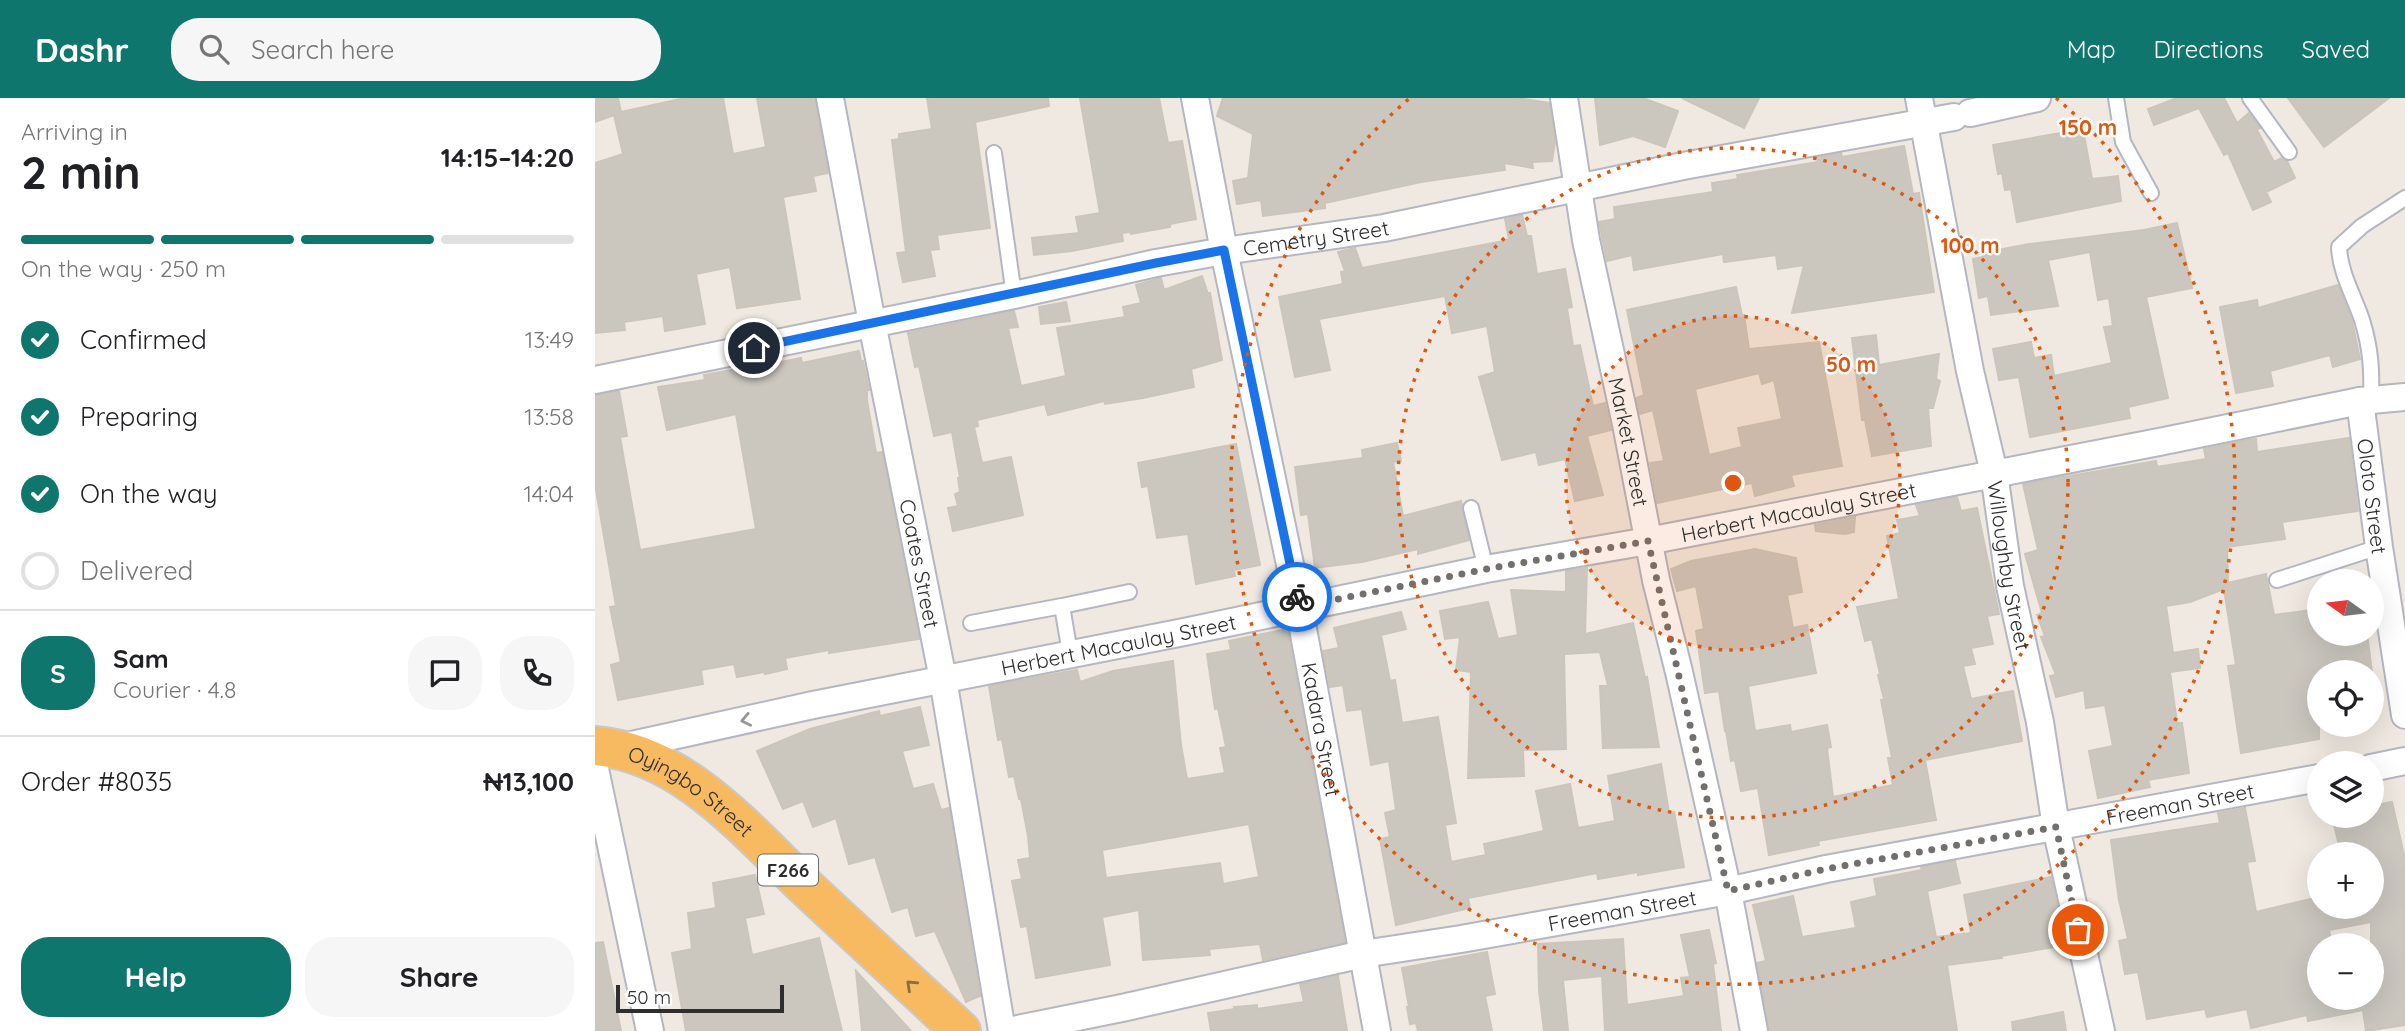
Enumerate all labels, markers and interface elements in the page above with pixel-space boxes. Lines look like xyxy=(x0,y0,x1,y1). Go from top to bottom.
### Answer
search box xyxy=(171,18,661,81)
text: Dashr xyxy=(35,29,129,70)
icon: search xyxy=(195,30,233,68)
text: Search here xyxy=(251,33,394,66)
text: Map xyxy=(2067,34,2116,64)
text: Directions xyxy=(2154,34,2264,64)
text: Saved xyxy=(2302,34,2370,64)
text: 150 m xyxy=(2059,114,2117,140)
text: Arriving in xyxy=(21,117,128,146)
text: 14:15–14:20 xyxy=(441,141,574,174)
text: 2 min xyxy=(21,143,141,201)
street label: Cemetry Street xyxy=(1241,214,1391,261)
text: 100 m xyxy=(1940,232,2000,258)
text: On the way · 250 m xyxy=(21,254,226,283)
pin xyxy=(724,318,784,378)
icon: check xyxy=(21,321,59,359)
text: Confirmed xyxy=(80,323,207,356)
text: 13:49 xyxy=(525,325,574,354)
icon: home xyxy=(735,329,773,367)
text: 50 m xyxy=(1826,351,1876,377)
street label: Market Street xyxy=(1603,375,1655,509)
icon: check xyxy=(21,398,59,436)
text: Preparing xyxy=(80,400,198,433)
text: 13:58 xyxy=(524,402,574,431)
street label: Oloto Street xyxy=(2352,437,2393,556)
centre of rings xyxy=(1721,471,1745,495)
icon: check xyxy=(21,475,59,513)
street label: Herbert Macaulay Street xyxy=(1679,476,1918,547)
text: On the way xyxy=(80,477,218,510)
text: 14:04 xyxy=(524,479,574,508)
street label: Willoughby Street xyxy=(1982,479,2037,652)
street label: Coates Street xyxy=(894,497,946,630)
text: Delivered xyxy=(80,554,193,587)
courier xyxy=(1262,562,1332,632)
north arrow xyxy=(2307,569,2383,646)
map controls xyxy=(2307,569,2384,1010)
icon: bike xyxy=(1278,578,1316,616)
street label: Herbert Macaulay Street xyxy=(999,609,1238,681)
button: chat xyxy=(408,636,482,710)
button: phone xyxy=(500,636,574,710)
text: Sam xyxy=(113,642,169,675)
text: S xyxy=(50,657,66,690)
street label: Kadara Street xyxy=(1296,660,1347,799)
button: locate xyxy=(2307,660,2384,737)
text: Courier · 4.8 xyxy=(113,675,236,704)
one-way arrow xyxy=(740,711,752,726)
street label: Oyingbo Street xyxy=(625,740,759,842)
button: layers xyxy=(2307,751,2384,828)
text: Order #8035 xyxy=(21,765,172,798)
text: ₦13,100 xyxy=(483,765,574,798)
street label: Freeman Street xyxy=(2104,777,2256,830)
button: + xyxy=(2307,842,2384,919)
road number: F266 xyxy=(758,855,818,886)
street label: Freeman Street xyxy=(1546,884,1698,936)
pin xyxy=(2048,900,2108,960)
icon: bag xyxy=(2059,911,2097,949)
button: − xyxy=(2307,933,2384,1010)
button: Help xyxy=(21,937,291,1017)
button: Share xyxy=(305,937,574,1017)
one-way arrow xyxy=(906,980,919,993)
scale bar xyxy=(616,982,784,1014)
text: 50 m xyxy=(627,985,671,1009)

